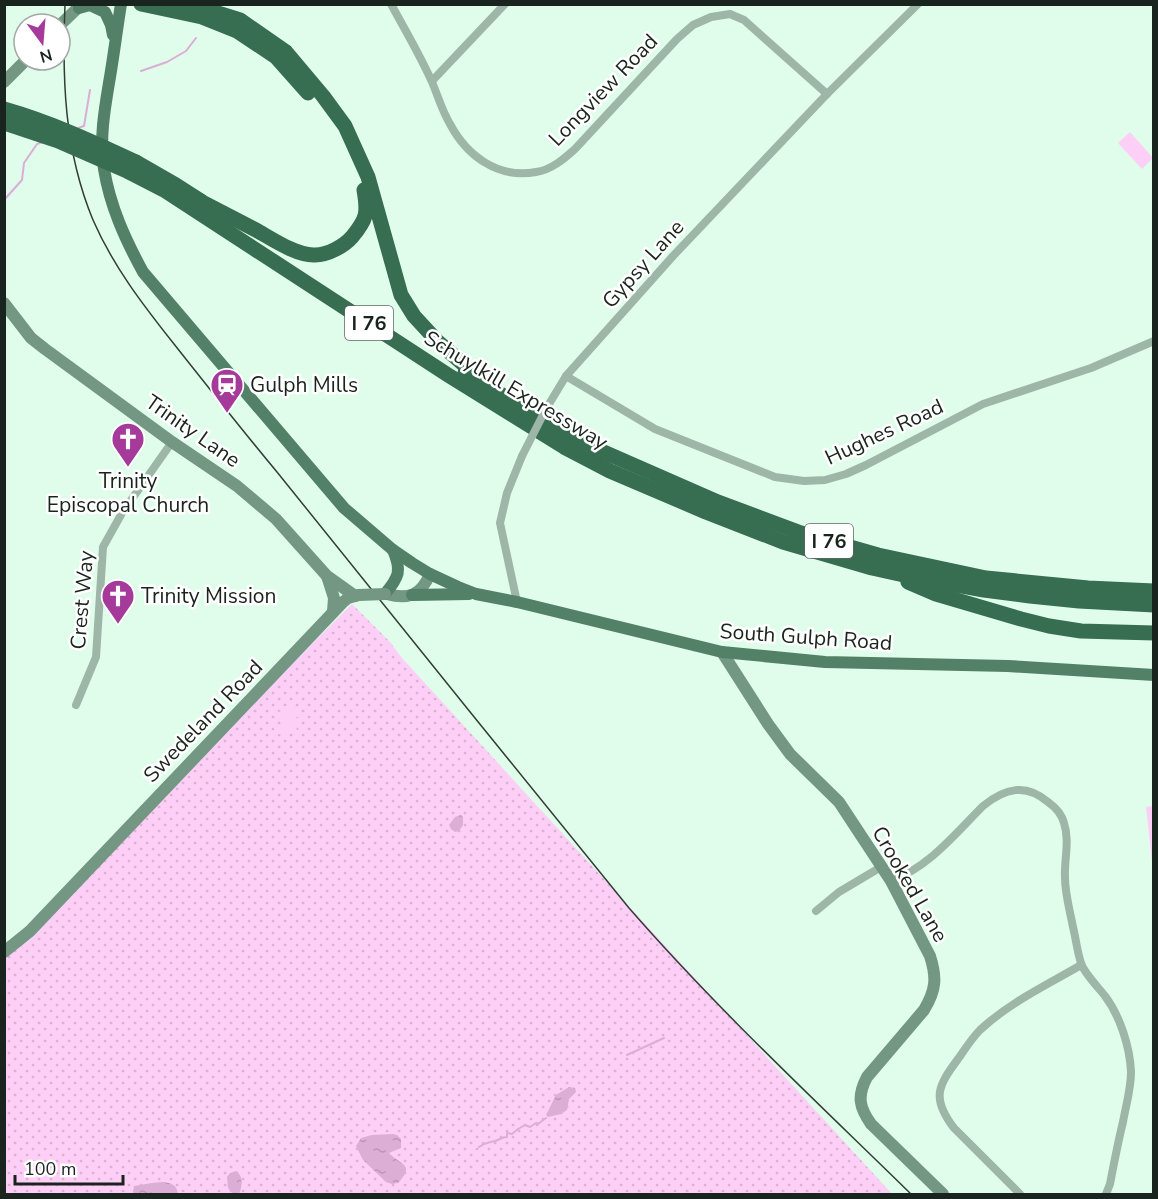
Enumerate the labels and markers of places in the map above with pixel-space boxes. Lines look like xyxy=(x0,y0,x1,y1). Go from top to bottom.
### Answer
station icon: Gulph Mills xyxy=(209,367,245,414)
place label: Gulph Mills xyxy=(250,371,358,399)
church icon: Trinity Episcopal Church xyxy=(110,421,146,468)
place label: Trinity Episcopal Church xyxy=(47,467,209,519)
church icon: Trinity Mission xyxy=(100,578,136,625)
place label: Trinity Mission xyxy=(141,582,276,610)

